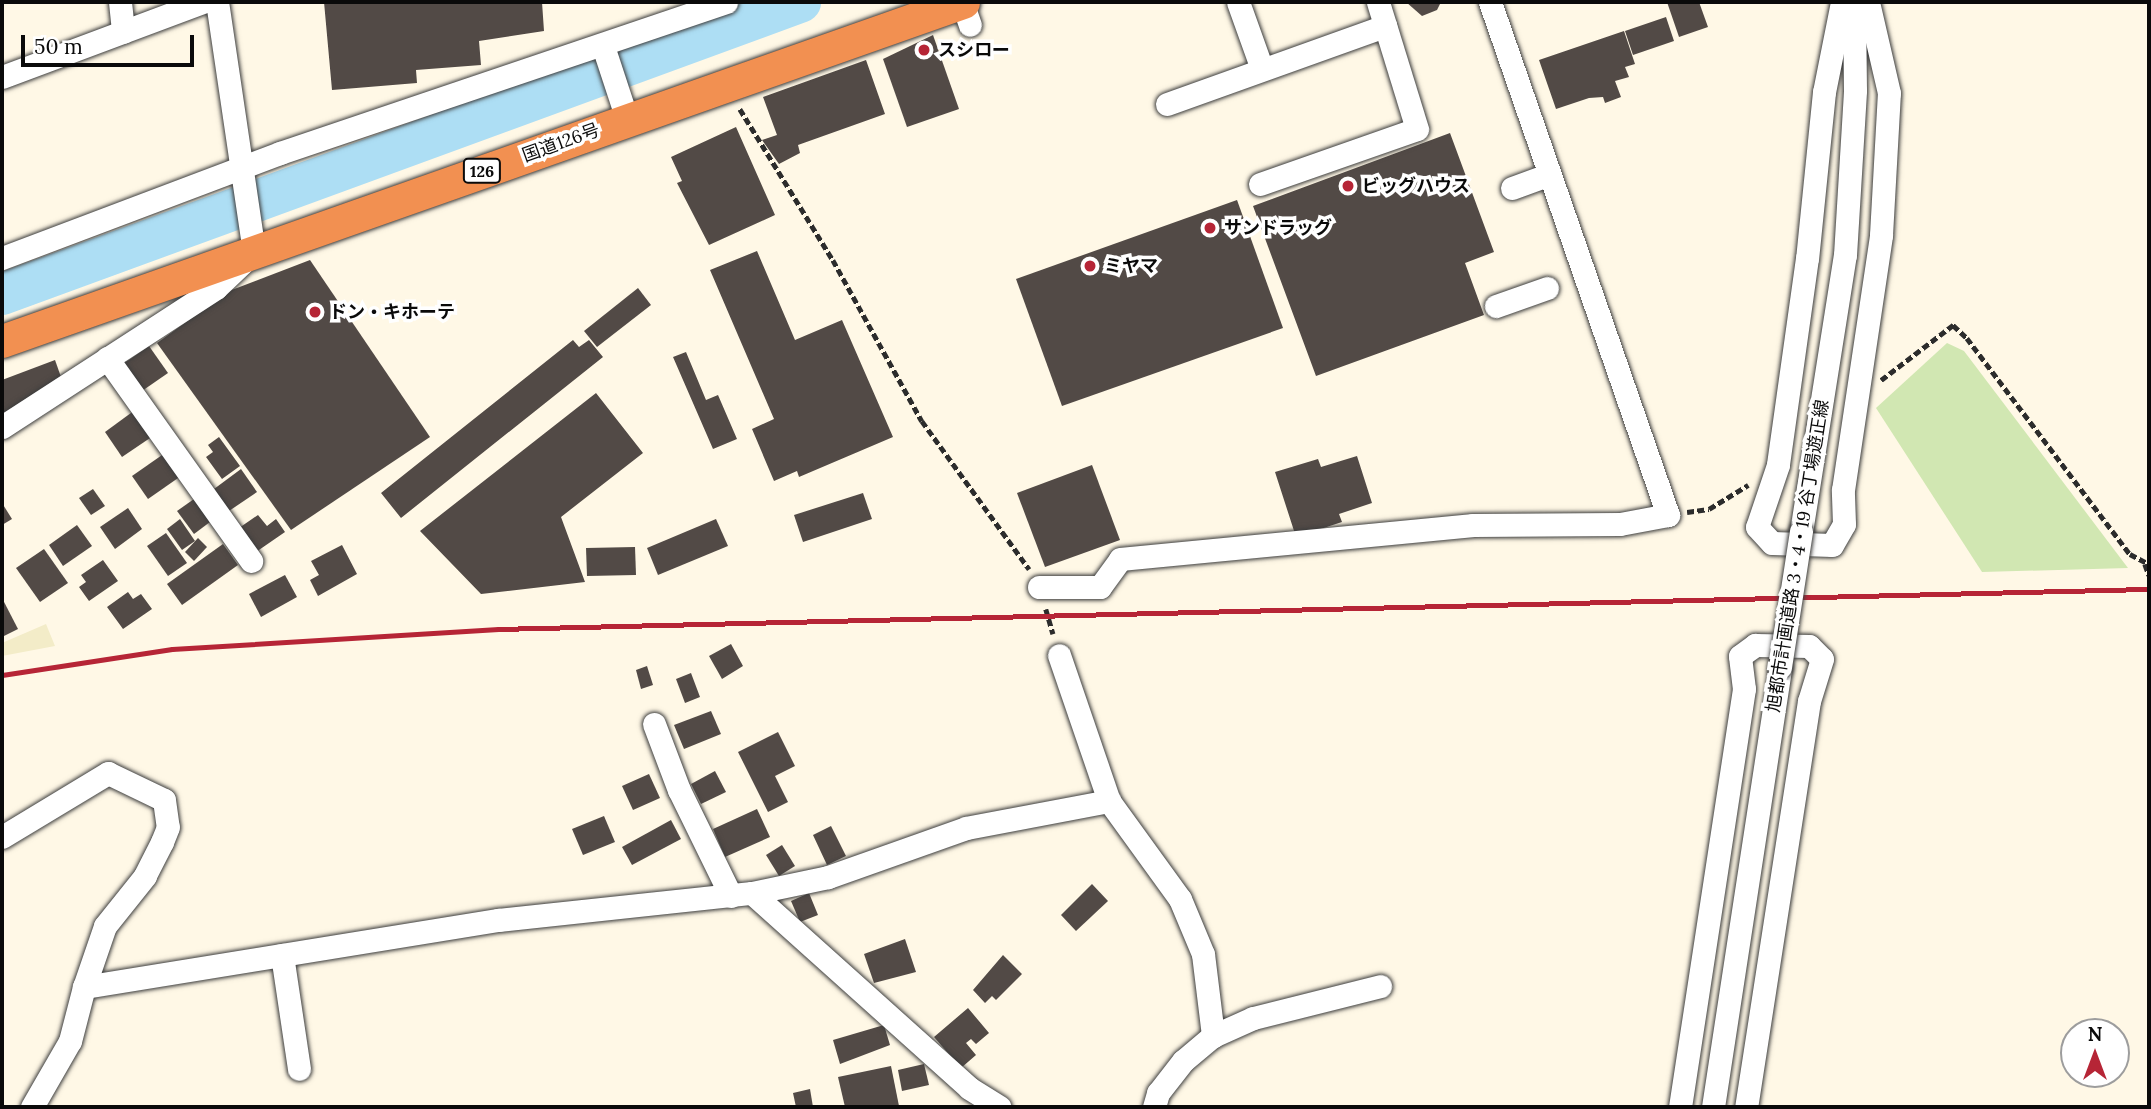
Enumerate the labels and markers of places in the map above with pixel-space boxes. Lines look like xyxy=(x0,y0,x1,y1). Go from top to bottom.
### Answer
place label: スシロー xyxy=(938,39,1010,61)
marker: スシロー xyxy=(916,42,932,58)
place label: ビッグハウス xyxy=(1362,175,1470,197)
marker: ビッグハウス xyxy=(1340,178,1356,194)
place label: サンドラッグ xyxy=(1224,217,1332,239)
marker: サンドラッグ xyxy=(1202,220,1218,236)
place label: ミヤマ xyxy=(1104,255,1158,277)
marker: ミヤマ xyxy=(1082,258,1098,274)
place label: ドン・キホーテ xyxy=(329,301,455,323)
marker: ドン・キホーテ xyxy=(307,304,323,320)

